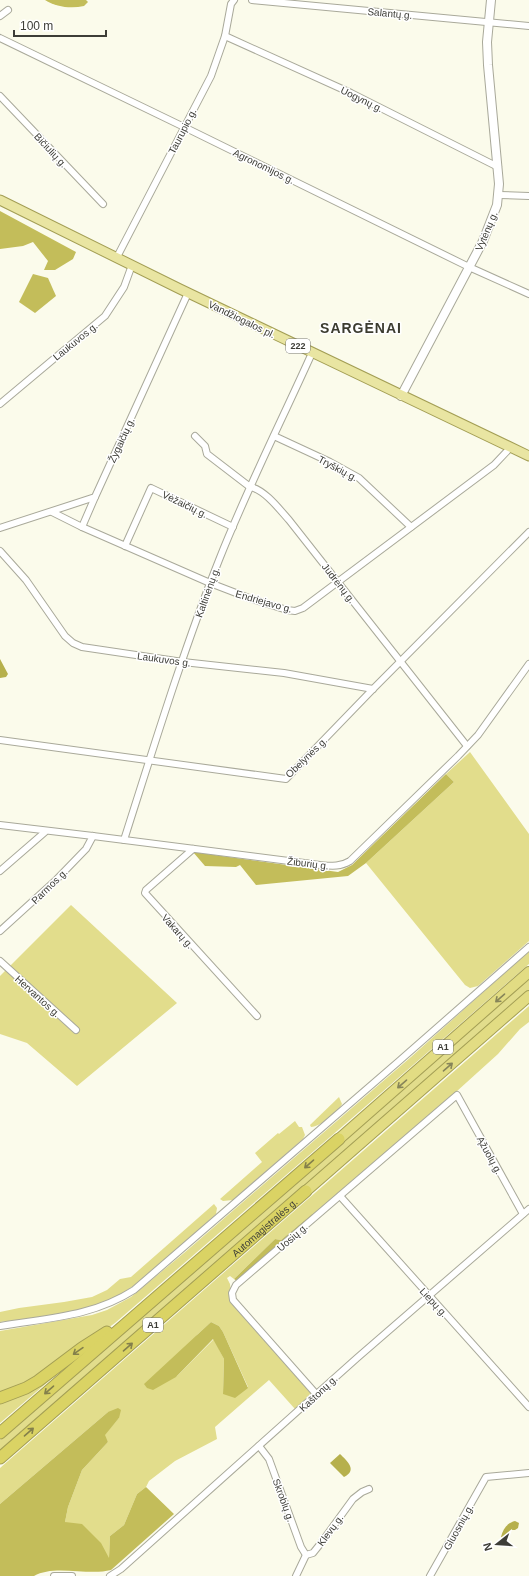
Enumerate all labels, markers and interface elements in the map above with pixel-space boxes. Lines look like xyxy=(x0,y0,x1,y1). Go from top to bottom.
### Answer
street label: Salantų g. xyxy=(367,6,413,21)
scale bar xyxy=(14,12,106,38)
text: 100 m xyxy=(20,19,53,33)
street label: Uogynų g. xyxy=(339,85,385,114)
street label: Taurupio g. xyxy=(166,107,199,156)
street label: Bičiulių g. xyxy=(32,131,69,170)
street label: Agronomijos g. xyxy=(231,147,296,186)
street label: Vytėnų g. xyxy=(473,210,500,253)
street label: Vandžiogalos pl. xyxy=(207,299,277,340)
street label: Laukuvos g. xyxy=(51,320,100,363)
district label: SARGĖNAI xyxy=(320,320,402,336)
road number: 222 xyxy=(286,339,310,353)
street label: Žygaičių g. xyxy=(105,416,137,464)
street label: Tryškių g. xyxy=(316,453,359,483)
street label: Vėžaičių g. xyxy=(160,489,209,520)
street label: Judrėnų g. xyxy=(320,561,357,605)
street label: Kaltinėnų g. xyxy=(193,565,222,619)
street label: Endriejavo g. xyxy=(234,588,293,615)
street label: Laukuvos g. xyxy=(136,650,191,669)
street label: Obelynės g. xyxy=(283,735,329,780)
street label: Žiburių g. xyxy=(287,855,329,871)
street label: Parmos g. xyxy=(29,867,70,906)
street label: Vakarų g. xyxy=(159,912,196,951)
street label: Hervantos g. xyxy=(13,973,62,1019)
one-way arrow xyxy=(495,993,505,1002)
road number: A1 xyxy=(433,1040,453,1054)
one-way arrow xyxy=(443,1062,453,1071)
one-way arrow xyxy=(397,1079,407,1088)
street label: Ąžuolų g. xyxy=(475,1134,504,1176)
one-way arrow xyxy=(304,1160,315,1169)
street label: Automagistralės g. xyxy=(230,1196,300,1259)
street label: Uosių g. xyxy=(275,1221,310,1254)
street label: Liepų g. xyxy=(417,1286,450,1319)
road number: A1 xyxy=(143,1318,163,1332)
one-way arrow xyxy=(122,1343,132,1352)
one-way arrow xyxy=(73,1347,84,1355)
street label: Kaštonų g. xyxy=(297,1373,340,1414)
one-way arrow xyxy=(45,1385,55,1394)
one-way arrow xyxy=(24,1428,35,1437)
street label: Skroblų g. xyxy=(271,1477,296,1523)
street label: Gluosnių g. xyxy=(441,1502,476,1552)
street label: Klevų g. xyxy=(315,1512,345,1548)
north arrow xyxy=(477,1524,517,1564)
text: N xyxy=(481,1541,494,1552)

